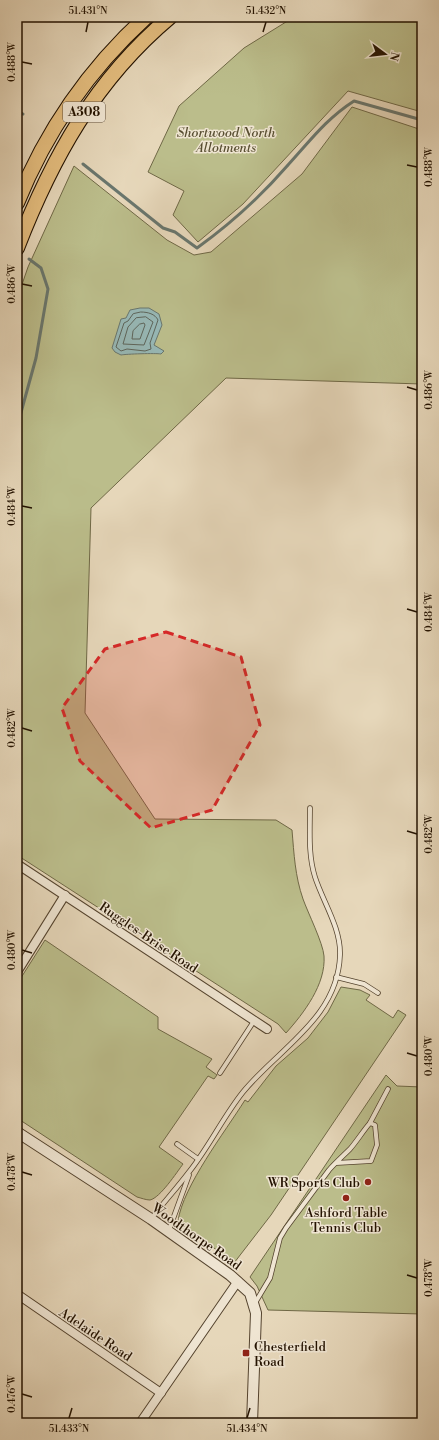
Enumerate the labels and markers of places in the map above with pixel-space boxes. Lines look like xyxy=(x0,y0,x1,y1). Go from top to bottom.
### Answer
place label: WR Sports Club xyxy=(267,1175,360,1191)
marker: WR Sports Club xyxy=(363,1177,373,1187)
marker: Ashford Table Tennis Club xyxy=(341,1193,351,1203)
place label: Ashford Table Tennis Club xyxy=(304,1205,388,1236)
place label: Chesterfield Road xyxy=(254,1339,326,1370)
marker: Chesterfield Road xyxy=(241,1348,251,1358)

